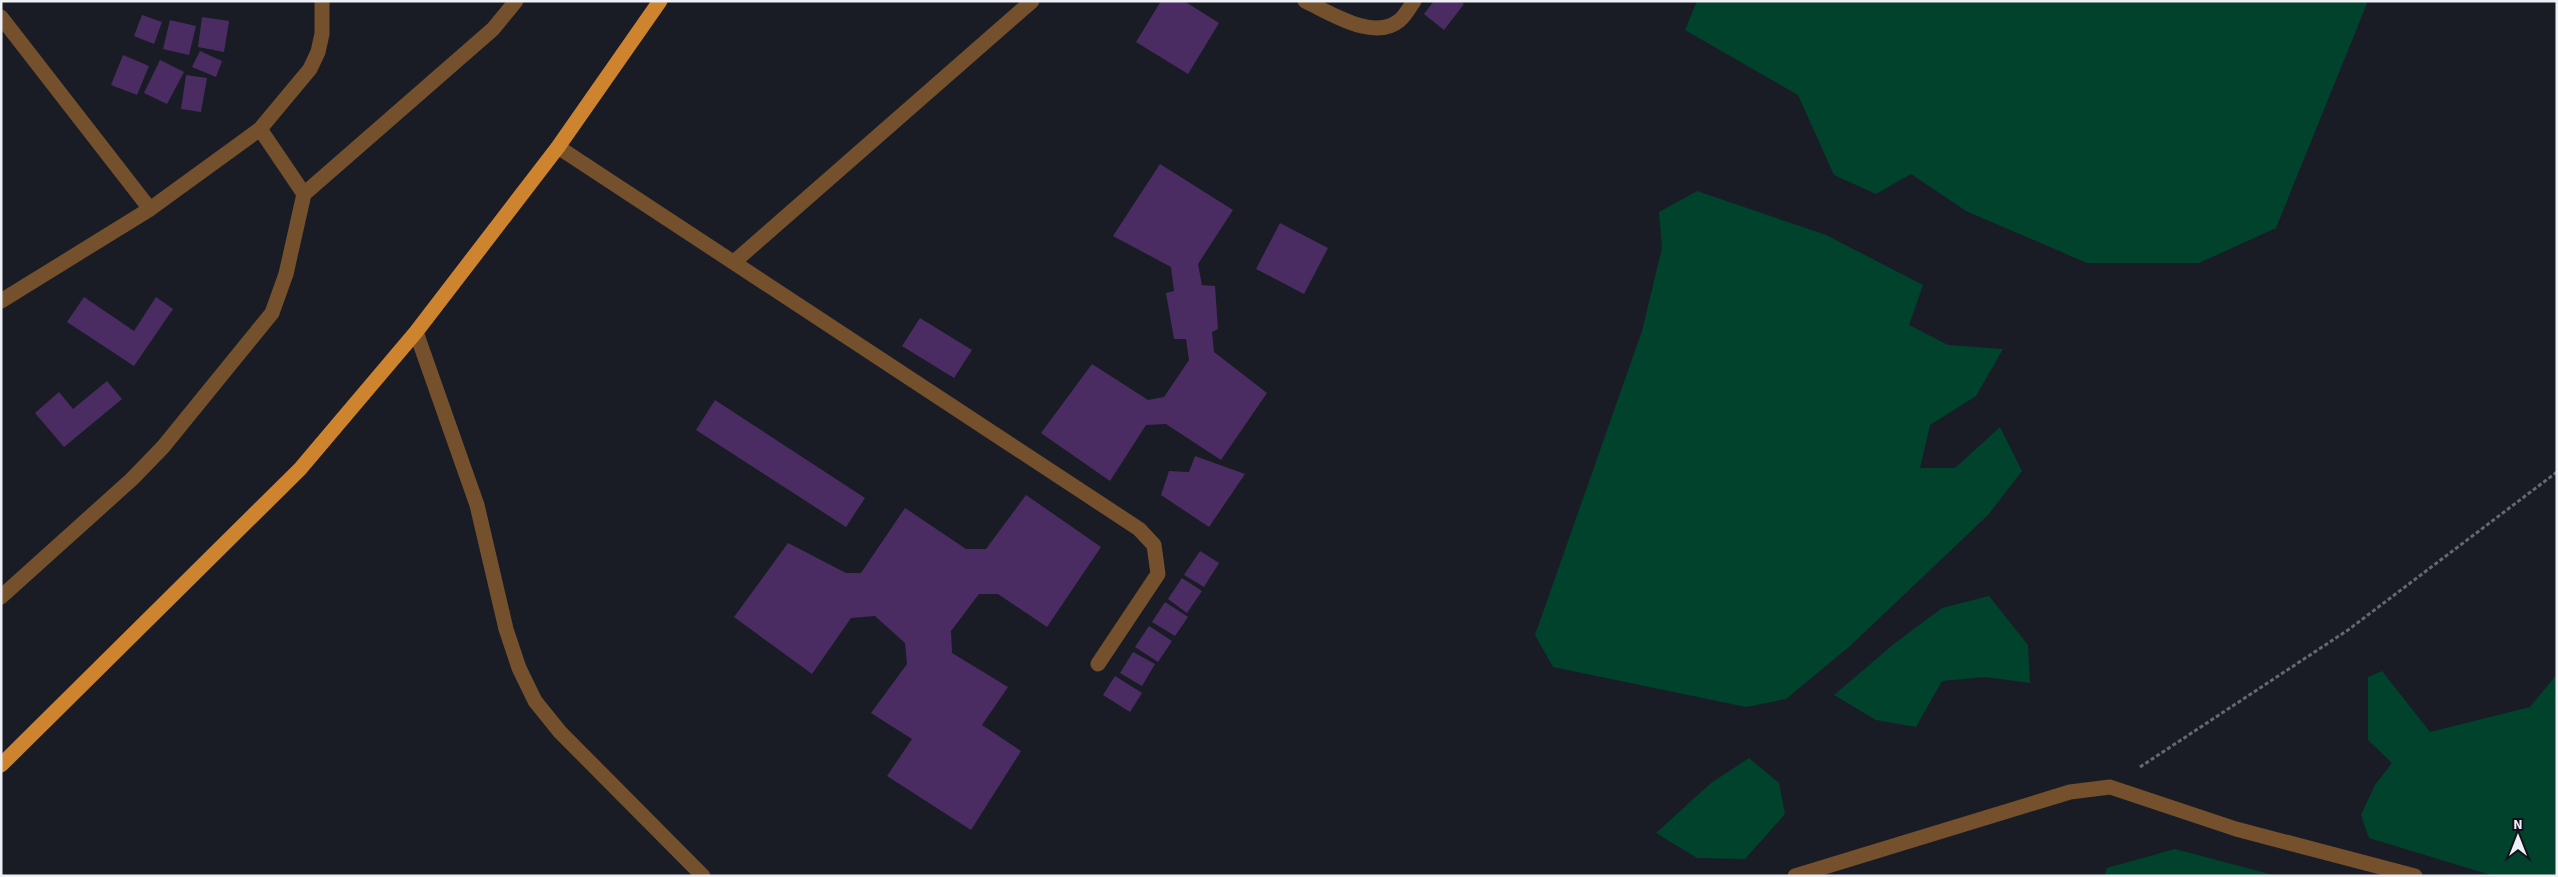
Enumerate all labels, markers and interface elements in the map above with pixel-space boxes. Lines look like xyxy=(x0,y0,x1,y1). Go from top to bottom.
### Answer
north arrow xyxy=(2493,812,2543,862)
text: N xyxy=(2513,815,2523,835)

